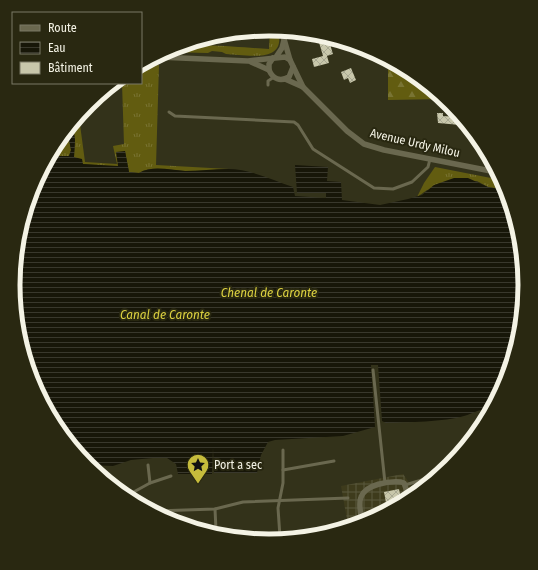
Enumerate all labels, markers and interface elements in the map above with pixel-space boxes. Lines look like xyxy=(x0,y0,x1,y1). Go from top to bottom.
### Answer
legend xyxy=(12,12,142,84)
text: Route xyxy=(48,21,77,35)
text: Eau xyxy=(48,41,66,55)
text: Bâtiment xyxy=(48,61,93,75)
street label: Avenue Urdy Milou xyxy=(369,126,461,160)
water label: Chenal de Caronte xyxy=(221,285,317,300)
water label: Canal de Caronte xyxy=(120,307,210,322)
place icon: Port a sec xyxy=(185,452,211,485)
place label: Port a sec xyxy=(214,458,262,472)

